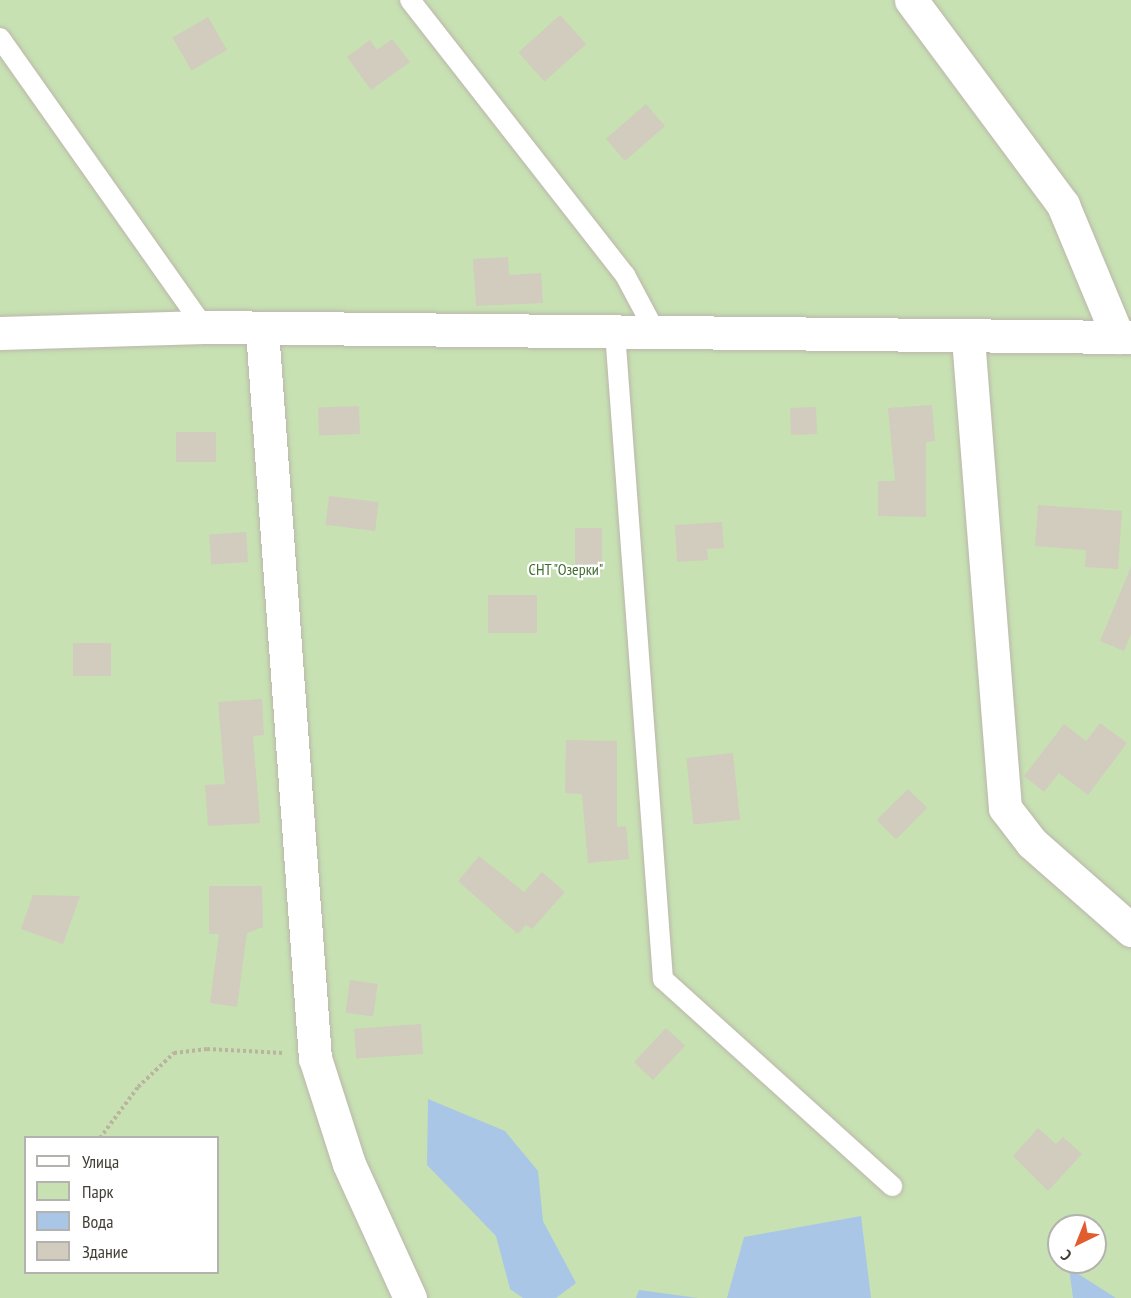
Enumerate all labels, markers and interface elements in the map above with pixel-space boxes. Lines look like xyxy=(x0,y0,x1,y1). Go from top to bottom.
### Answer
park label: СНТ "Озерки" xyxy=(528,559,604,579)
legend xyxy=(24,1136,219,1274)
text: Улица xyxy=(82,1150,119,1173)
text: Парк xyxy=(82,1180,113,1203)
text: Вода xyxy=(82,1210,113,1233)
north arrow xyxy=(1047,1214,1107,1274)
text: Здание xyxy=(82,1240,128,1263)
text: С xyxy=(1057,1246,1076,1266)

